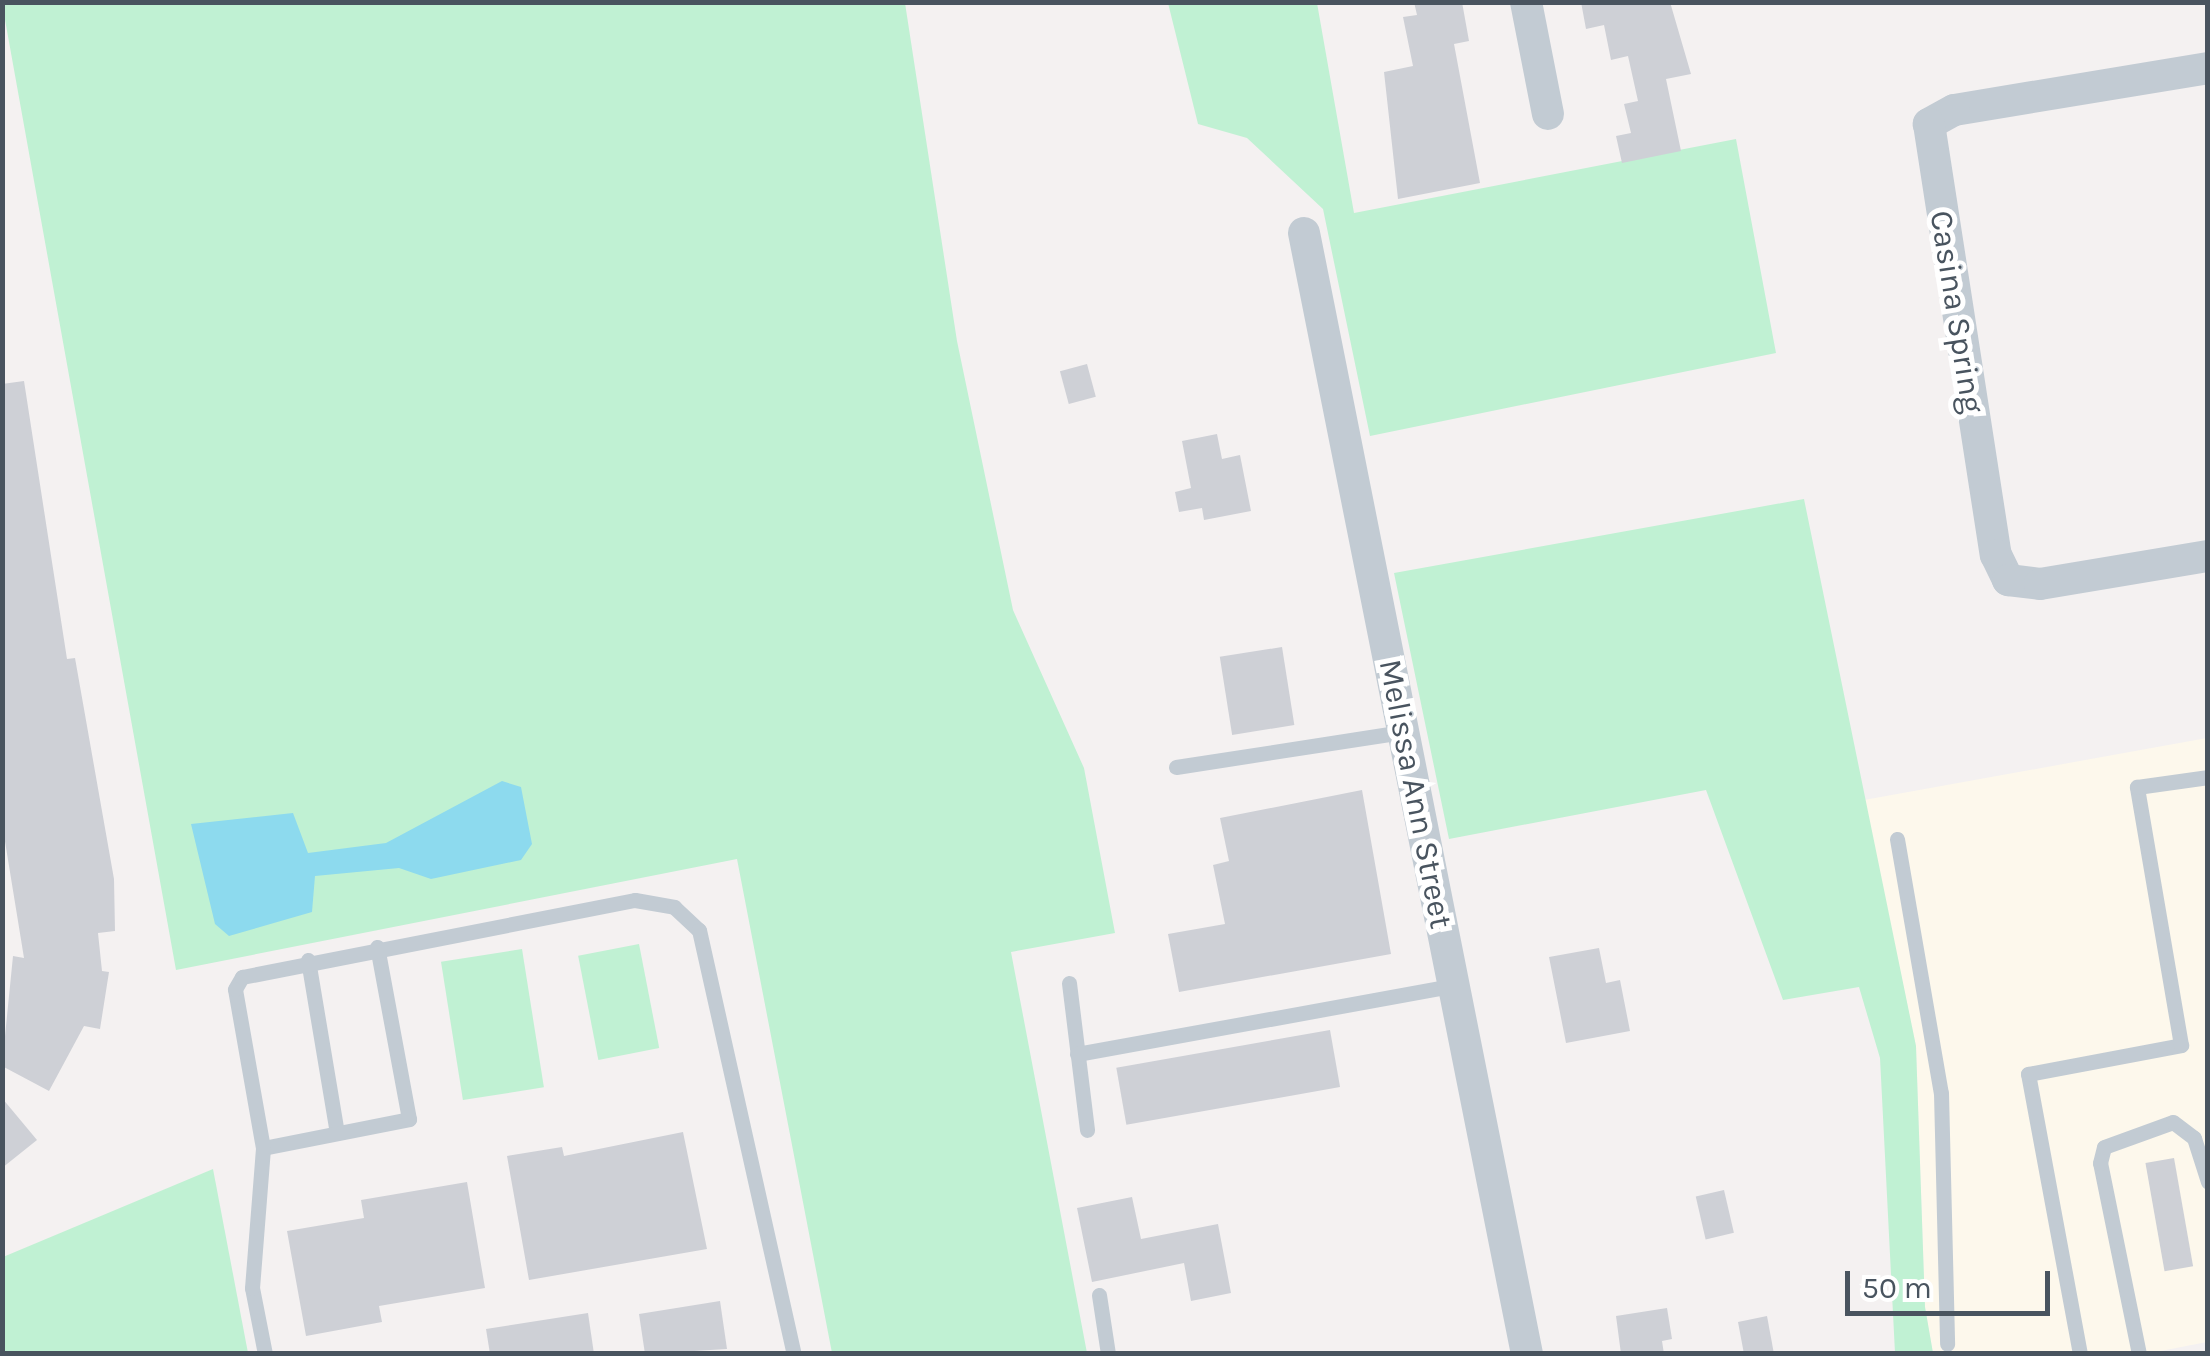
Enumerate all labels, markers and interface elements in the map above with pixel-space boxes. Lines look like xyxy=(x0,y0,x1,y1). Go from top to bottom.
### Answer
street label: Casina Spring xyxy=(1921,208,1991,416)
street label: Melissa Ann Street xyxy=(1370,656,1460,932)
scale bar xyxy=(1850,1251,2055,1313)
text: 50 m xyxy=(1862,1270,1932,1306)

